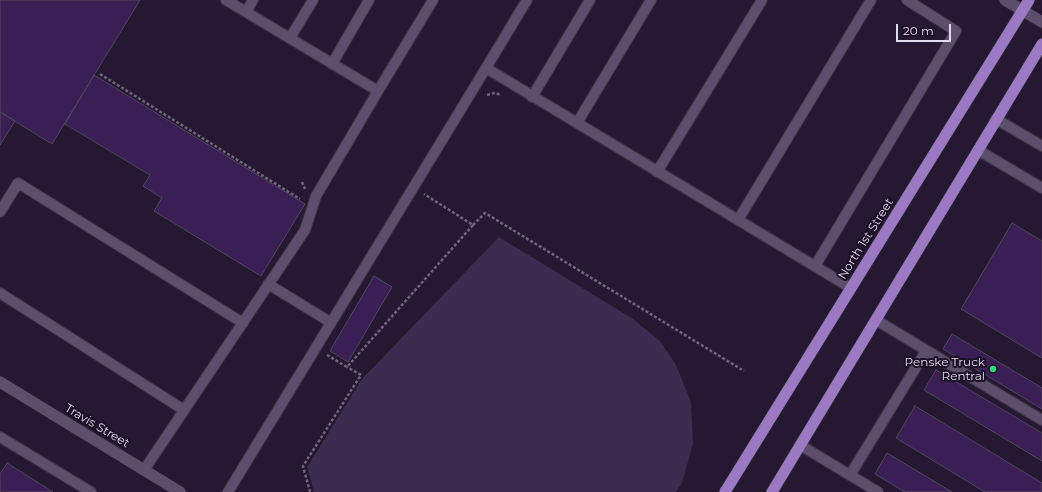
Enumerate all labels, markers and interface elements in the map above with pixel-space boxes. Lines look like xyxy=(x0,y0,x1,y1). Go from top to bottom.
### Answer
scale bar xyxy=(898,16,953,42)
text: 20 m xyxy=(903,23,934,38)
street label: North 1st Street xyxy=(835,196,897,282)
place label: Penske Truck Rentral xyxy=(905,355,985,383)
marker: Penske Truck Rentral xyxy=(988,364,998,374)
street label: Travis Street xyxy=(62,401,132,451)

